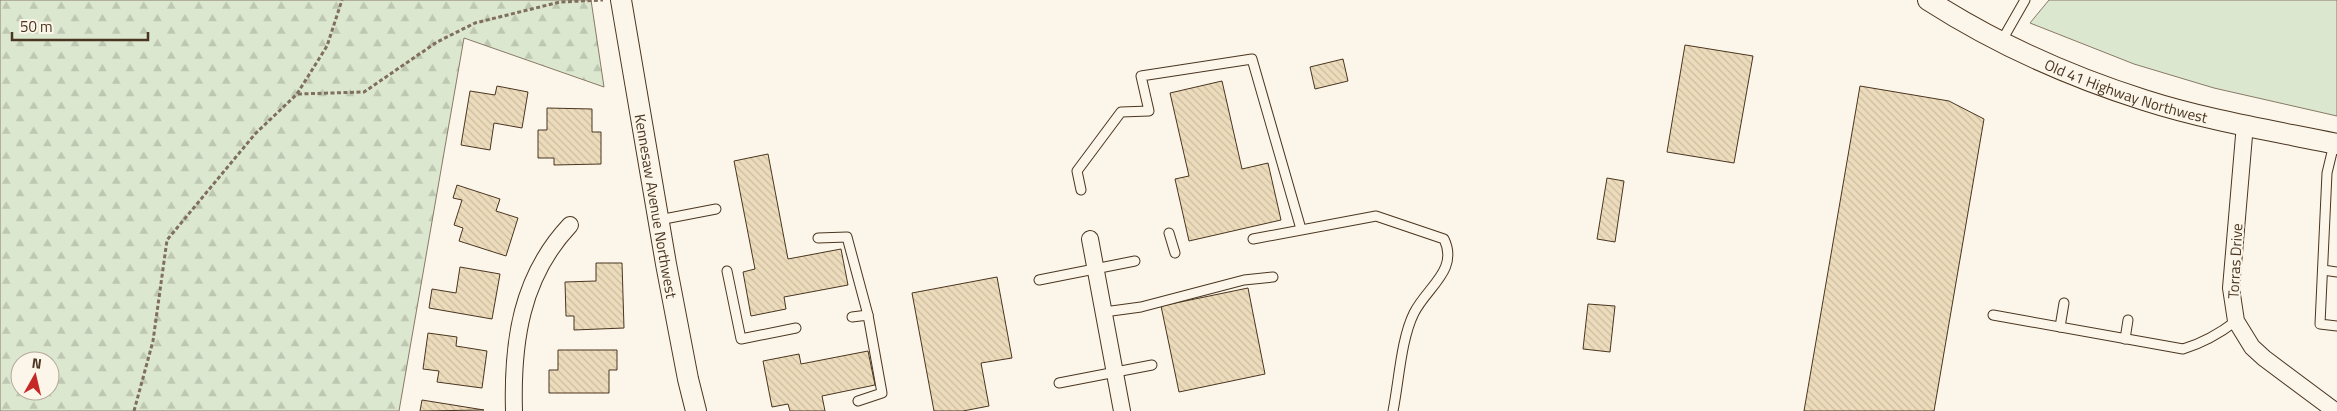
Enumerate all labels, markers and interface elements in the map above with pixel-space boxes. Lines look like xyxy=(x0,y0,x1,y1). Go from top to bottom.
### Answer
scale bar xyxy=(12,10,149,42)
text: 50 m xyxy=(20,15,53,38)
street label: Old 41 Highway Northwest xyxy=(2041,52,2211,129)
street label: Kennesaw Avenue Northwest xyxy=(629,112,684,301)
street label: Torras Drive xyxy=(2222,223,2248,299)
north arrow xyxy=(10,351,60,401)
text: N xyxy=(31,352,43,374)

